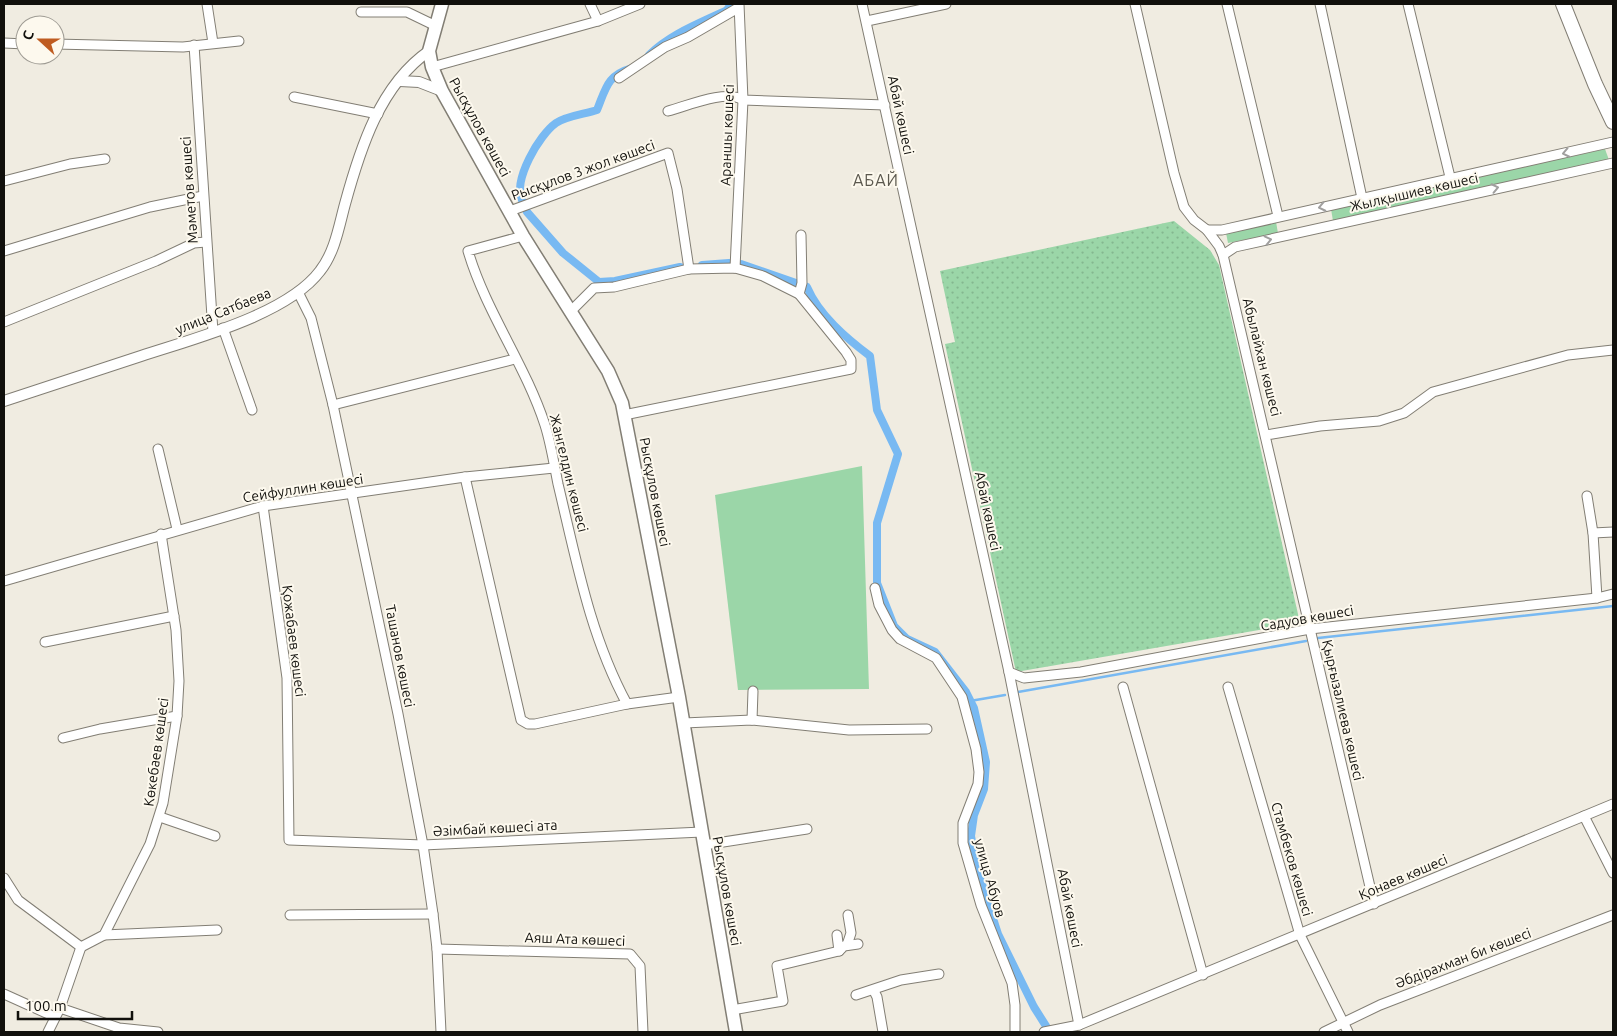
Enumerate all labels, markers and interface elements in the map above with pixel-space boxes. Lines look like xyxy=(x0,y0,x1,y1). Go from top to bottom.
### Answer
north arrow xyxy=(15,15,65,65)
text: С xyxy=(19,28,37,42)
street label: Абай көшесі xyxy=(885,74,917,156)
street label: Рысқұлов көшесі xyxy=(446,75,514,179)
street label: Араншы көшесі xyxy=(717,84,737,186)
street label: Мәметов көшесі xyxy=(177,136,201,244)
street label: Рысқұлов 3 жол көшесі xyxy=(509,137,657,203)
one-way arrow xyxy=(1561,147,1570,158)
street label: Жылқышиев көшесі xyxy=(1348,169,1480,215)
district label: АБАЙ xyxy=(853,170,899,189)
one-way arrow xyxy=(1491,183,1499,194)
one-way arrow xyxy=(1317,201,1326,212)
one-way arrow xyxy=(1264,235,1273,246)
street label: улица Сатбаева xyxy=(173,285,273,337)
street label: Абылайхан көшесі xyxy=(1240,296,1284,418)
street label: Жангелдин көшесі xyxy=(547,412,591,534)
street label: Рысқұлов көшесі xyxy=(637,436,673,548)
street label: Абай көшесі xyxy=(972,470,1004,552)
street label: Сейфуллин көшесі xyxy=(242,471,364,505)
street label: Қожабаев көшесі xyxy=(279,584,309,698)
street label: Садуов көшесі xyxy=(1259,602,1355,634)
street label: Ташанов көшесі xyxy=(382,603,418,709)
street label: Қырғызалиева көшесі xyxy=(1319,638,1367,782)
street label: Көкебаев көшесі xyxy=(140,697,172,807)
street label: Стамбеков көшесі xyxy=(1268,800,1316,918)
street label: Әзімбай көшесі ата xyxy=(432,817,558,839)
street label: Рысқұлов көшесі xyxy=(710,835,744,947)
street label: улица Абуов xyxy=(971,837,1009,919)
street label: Қонаев көшесі xyxy=(1356,851,1450,903)
street label: Абай көшесі xyxy=(1055,867,1085,949)
street label: Әбдірахман би көшесі xyxy=(1393,925,1533,991)
street label: Аяш Ата көшесі xyxy=(524,929,626,949)
scale bar xyxy=(18,988,131,1020)
text: 100 m xyxy=(25,997,67,1014)

